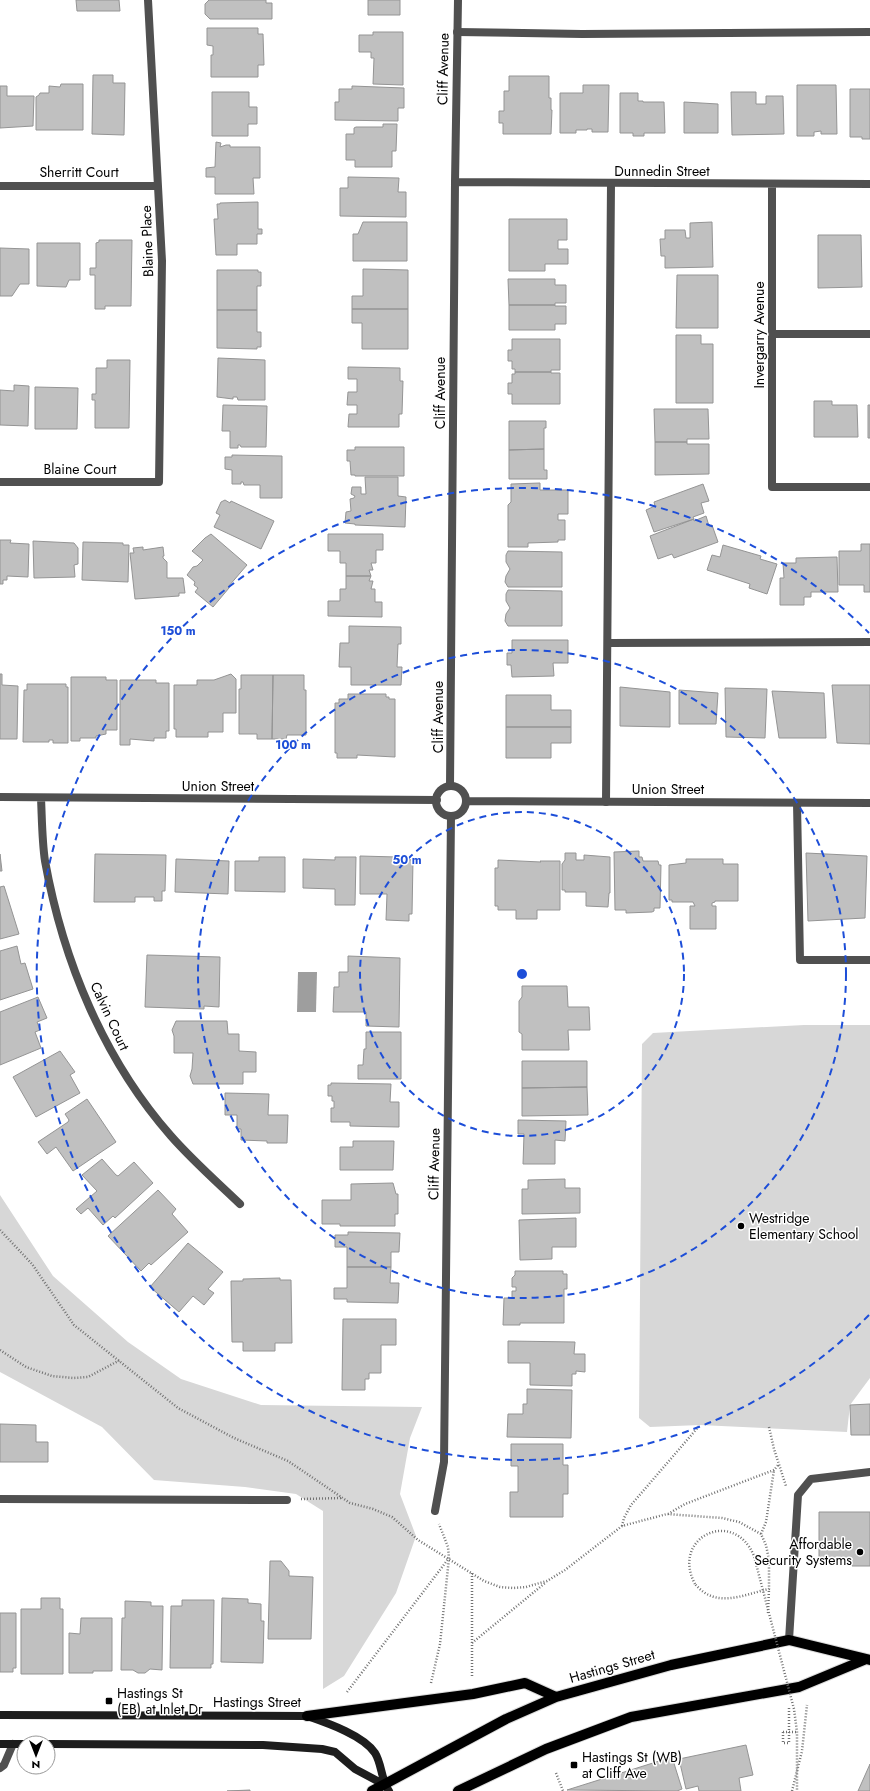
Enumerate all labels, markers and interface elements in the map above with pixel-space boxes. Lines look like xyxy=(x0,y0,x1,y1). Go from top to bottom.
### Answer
street label: Cliff Avenue xyxy=(432,33,454,105)
street label: Dunnedin Street xyxy=(614,161,710,181)
street label: Sherritt Court xyxy=(39,162,119,182)
street label: Blaine Place xyxy=(136,205,158,277)
street label: Invergarry Avenue xyxy=(749,281,769,389)
street label: Cliff Avenue xyxy=(430,357,450,429)
street label: Blaine Court xyxy=(44,459,117,479)
text: 150 m xyxy=(160,622,196,640)
street label: Cliff Avenue xyxy=(428,681,448,753)
text: 100 m xyxy=(275,736,311,754)
street label: Union Street xyxy=(182,776,255,796)
street label: Union Street xyxy=(632,779,705,799)
text: 50 m xyxy=(392,851,422,869)
centre of rings xyxy=(515,967,529,981)
street label: Calvin Court xyxy=(85,978,135,1054)
street label: Cliff Avenue xyxy=(423,1128,445,1200)
place label: Westridge Elementary School xyxy=(749,1208,859,1244)
marker: Westridge Elementary School xyxy=(736,1221,746,1231)
place label: Affordable Security Systems xyxy=(754,1534,852,1570)
marker: Affordable Security Systems xyxy=(855,1547,865,1557)
street label: Hastings Street xyxy=(567,1644,658,1688)
place label: Hastings St (EB) at Inlet Dr xyxy=(117,1683,203,1719)
street label: Hastings Street xyxy=(213,1692,302,1712)
marker: Hastings St (EB) at Inlet Dr xyxy=(104,1696,114,1706)
north arrow xyxy=(16,1735,56,1775)
place label: Hastings St (WB) at Cliff Ave xyxy=(582,1747,682,1783)
text: N xyxy=(32,1757,40,1773)
marker: Hastings St (WB) at Cliff Ave xyxy=(569,1760,579,1770)

